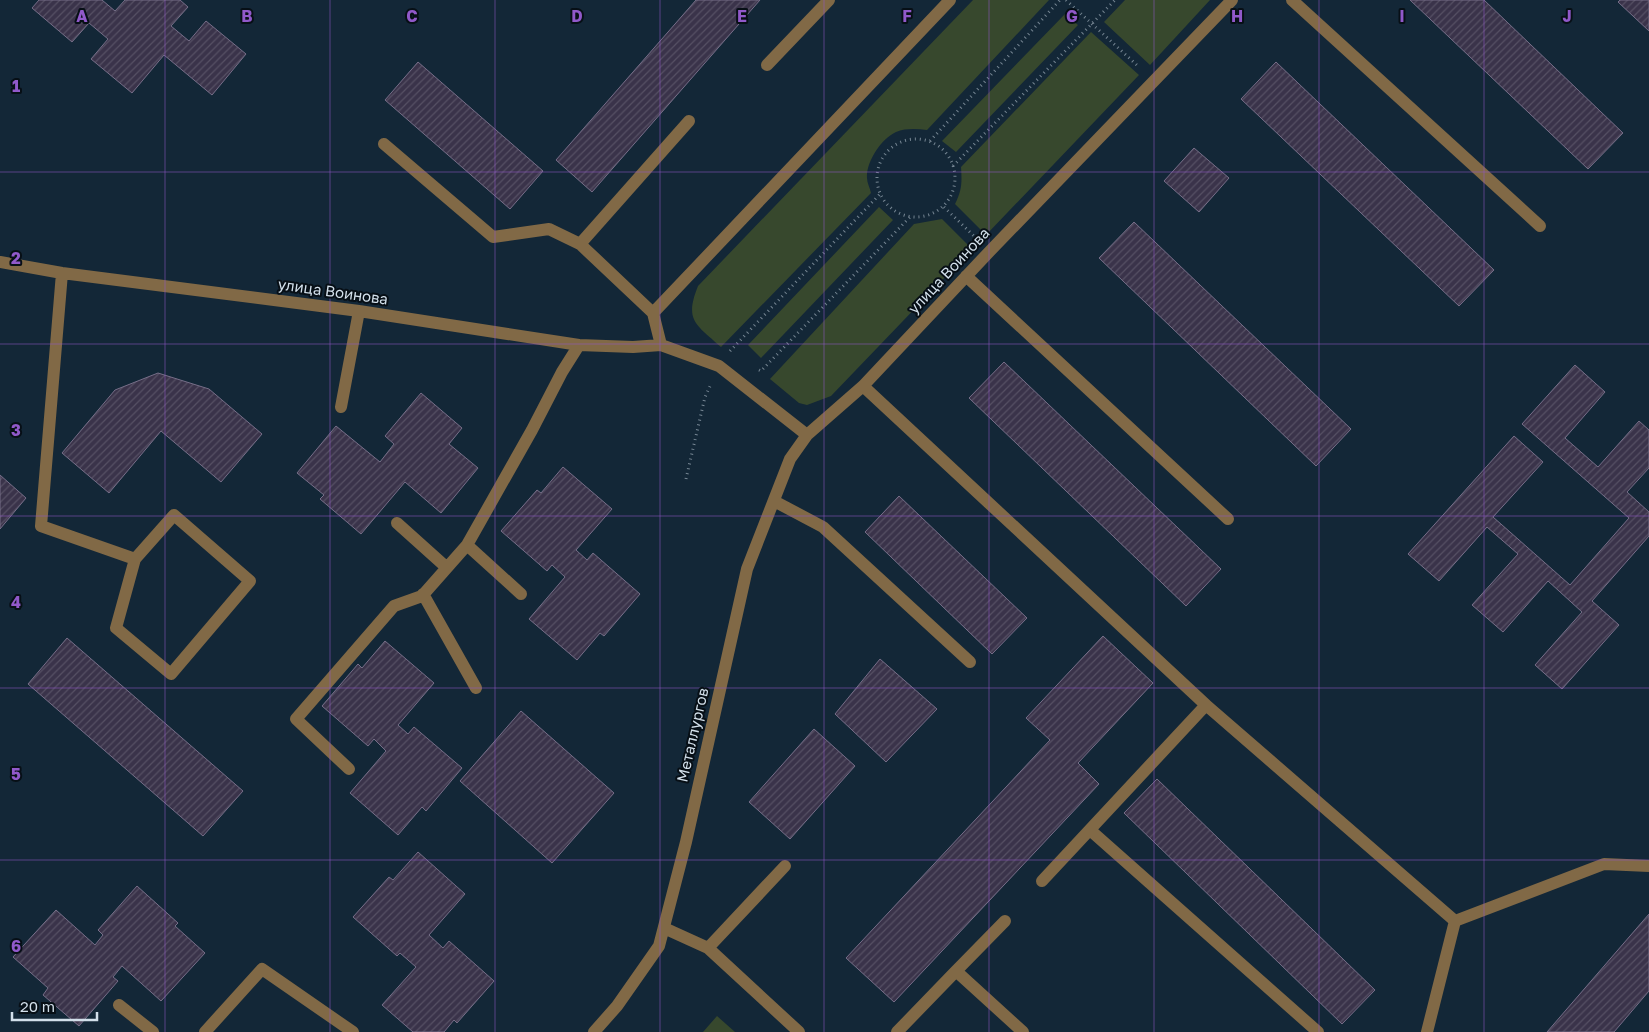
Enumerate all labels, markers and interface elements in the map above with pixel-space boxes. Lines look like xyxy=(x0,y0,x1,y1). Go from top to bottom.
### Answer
text: A xyxy=(76,6,88,26)
text: B xyxy=(241,6,253,26)
text: C xyxy=(406,6,418,26)
text: D xyxy=(571,6,583,26)
text: E xyxy=(737,6,747,26)
text: F xyxy=(902,6,912,26)
text: G xyxy=(1066,6,1078,26)
text: H xyxy=(1231,6,1243,26)
text: I xyxy=(1399,6,1405,26)
text: J xyxy=(1562,6,1572,26)
text: 1 xyxy=(12,76,20,96)
street label: улица Воинова xyxy=(904,224,993,317)
text: 2 xyxy=(11,248,21,268)
street label: улица Воинова xyxy=(277,274,389,308)
text: 3 xyxy=(11,420,21,440)
text: 4 xyxy=(11,592,21,612)
street label: Металлургов xyxy=(672,686,712,784)
text: 5 xyxy=(11,764,21,784)
text: 6 xyxy=(11,936,21,956)
scale bar xyxy=(12,990,98,1022)
text: 20 m xyxy=(20,997,55,1015)

